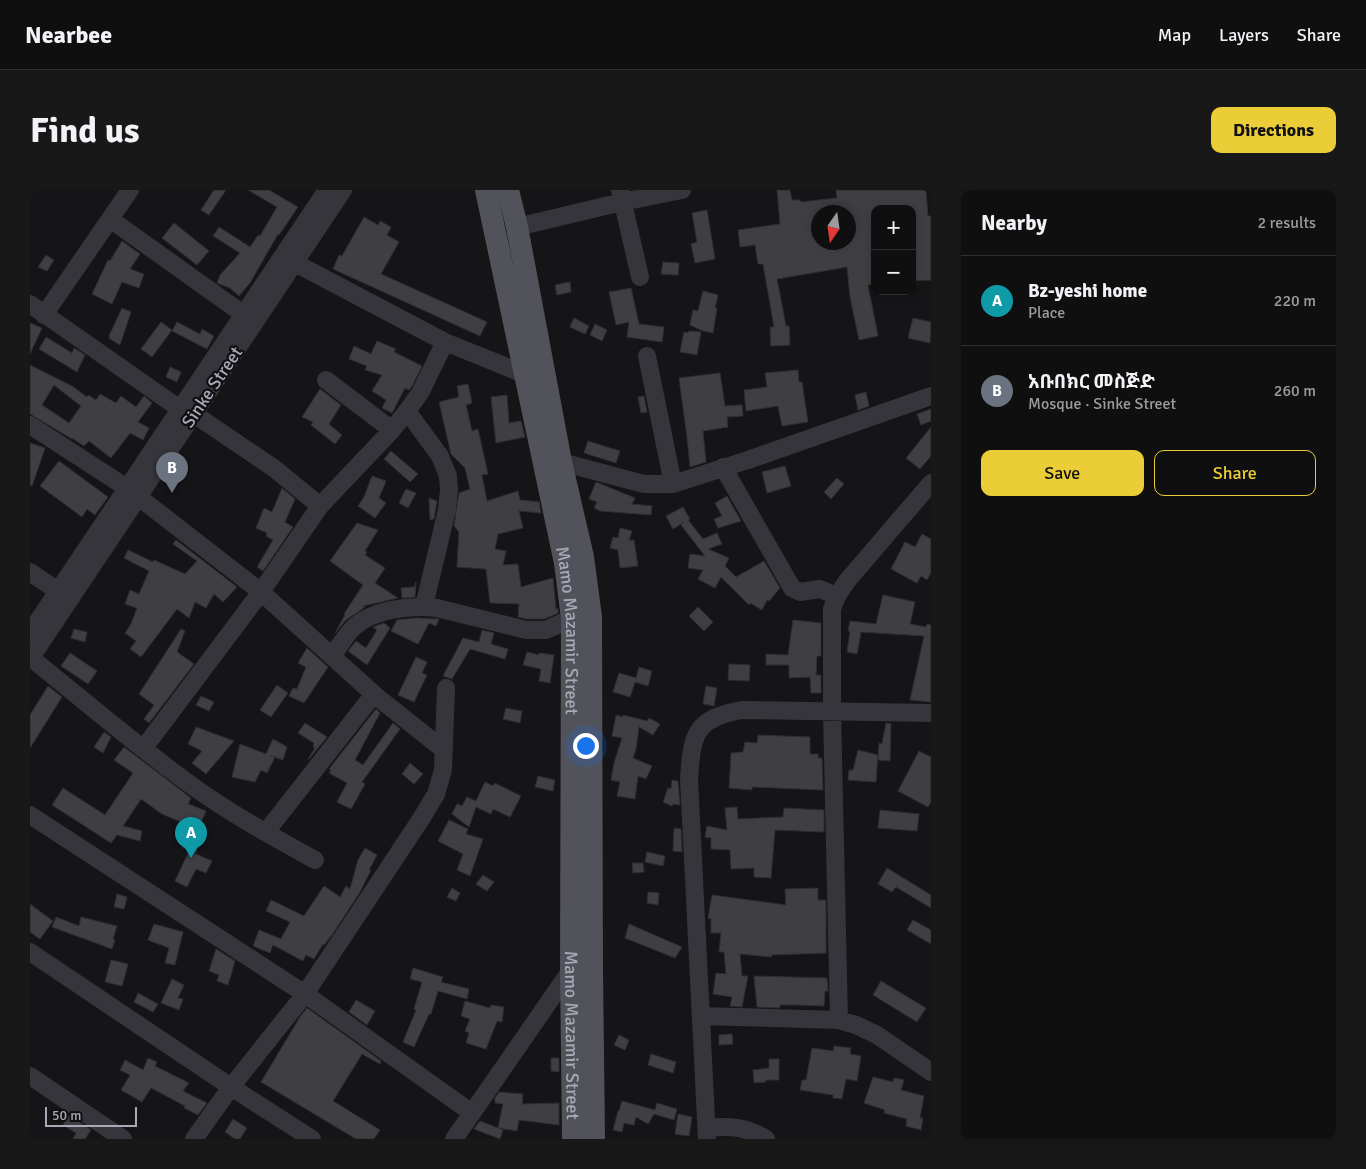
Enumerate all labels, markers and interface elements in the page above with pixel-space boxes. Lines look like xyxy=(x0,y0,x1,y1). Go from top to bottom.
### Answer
text: Nearbee xyxy=(25,20,112,50)
text: Map xyxy=(1158,24,1191,46)
text: Layers xyxy=(1219,24,1269,46)
text: Share xyxy=(1297,24,1341,46)
button: Directions xyxy=(1211,107,1336,153)
text: Find us xyxy=(30,109,140,152)
north arrow xyxy=(811,205,856,250)
map controls xyxy=(871,205,916,295)
button: + xyxy=(871,205,916,250)
text: Nearby xyxy=(981,210,1047,236)
text: 2 results xyxy=(1257,213,1316,233)
button: − xyxy=(871,250,916,295)
text: Bz-yeshi home xyxy=(1028,279,1147,303)
text: A xyxy=(992,291,1002,311)
text: 220 m xyxy=(1274,291,1316,311)
text: Place xyxy=(1028,303,1065,323)
street label: Sinke Street xyxy=(177,342,247,432)
text: አቡበክር መስጅድ xyxy=(1028,370,1155,394)
text: B xyxy=(992,381,1002,401)
text: 260 m xyxy=(1274,381,1316,401)
text: Mosque · Sinke Street xyxy=(1028,394,1176,414)
button: Save xyxy=(981,450,1144,496)
button: Share xyxy=(1154,450,1316,496)
pin: B xyxy=(156,452,188,493)
street label: Mamo Mazamir Street xyxy=(551,544,583,715)
your location xyxy=(573,733,599,759)
pin: A xyxy=(175,817,207,858)
street label: Mamo Mazamir Street xyxy=(560,951,584,1120)
scale bar xyxy=(45,1104,138,1127)
text: 50 m xyxy=(52,1107,81,1124)

